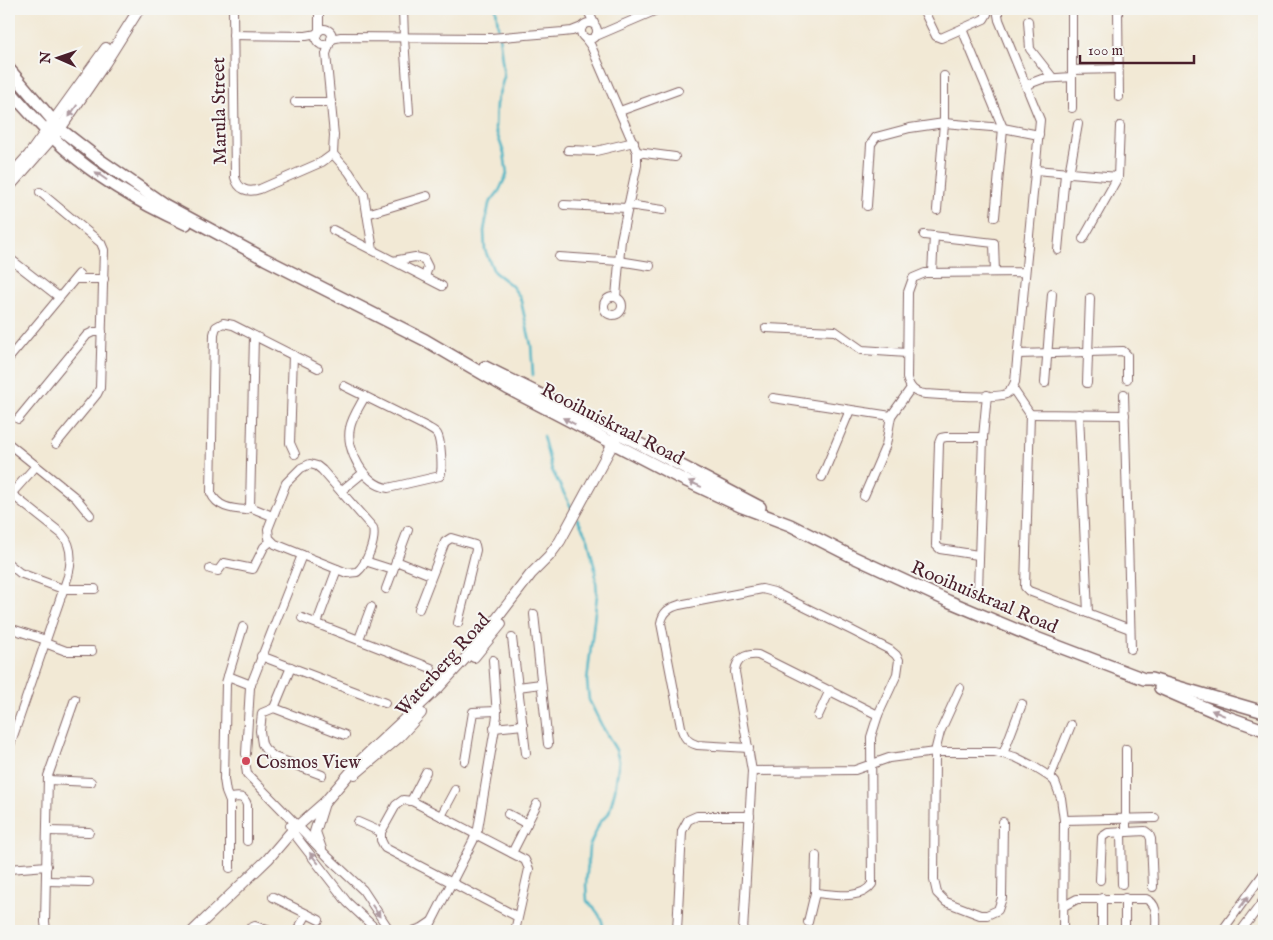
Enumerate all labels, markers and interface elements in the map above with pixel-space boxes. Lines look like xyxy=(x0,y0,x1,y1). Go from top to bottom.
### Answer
north arrow xyxy=(32,32,82,82)
scale bar xyxy=(1080,32,1194,64)
text: 100 m xyxy=(1088,41,1124,60)
text: N xyxy=(37,51,55,65)
street label: Marula Street xyxy=(207,56,233,165)
one-way arrow xyxy=(68,104,78,117)
one-way arrow xyxy=(94,171,107,181)
street label: Rooihuiskraal Road xyxy=(537,378,688,472)
one-way arrow xyxy=(562,417,577,425)
one-way arrow xyxy=(688,480,703,489)
street label: Rooihuiskraal Road xyxy=(907,556,1062,640)
street label: Waterberg Road xyxy=(391,608,497,722)
one-way arrow xyxy=(1211,709,1225,717)
place label: Cosmos View xyxy=(256,751,361,775)
marker: Cosmos View xyxy=(240,755,252,767)
one-way arrow xyxy=(308,852,319,865)
one-way arrow xyxy=(1239,896,1249,909)
one-way arrow xyxy=(371,904,381,918)

